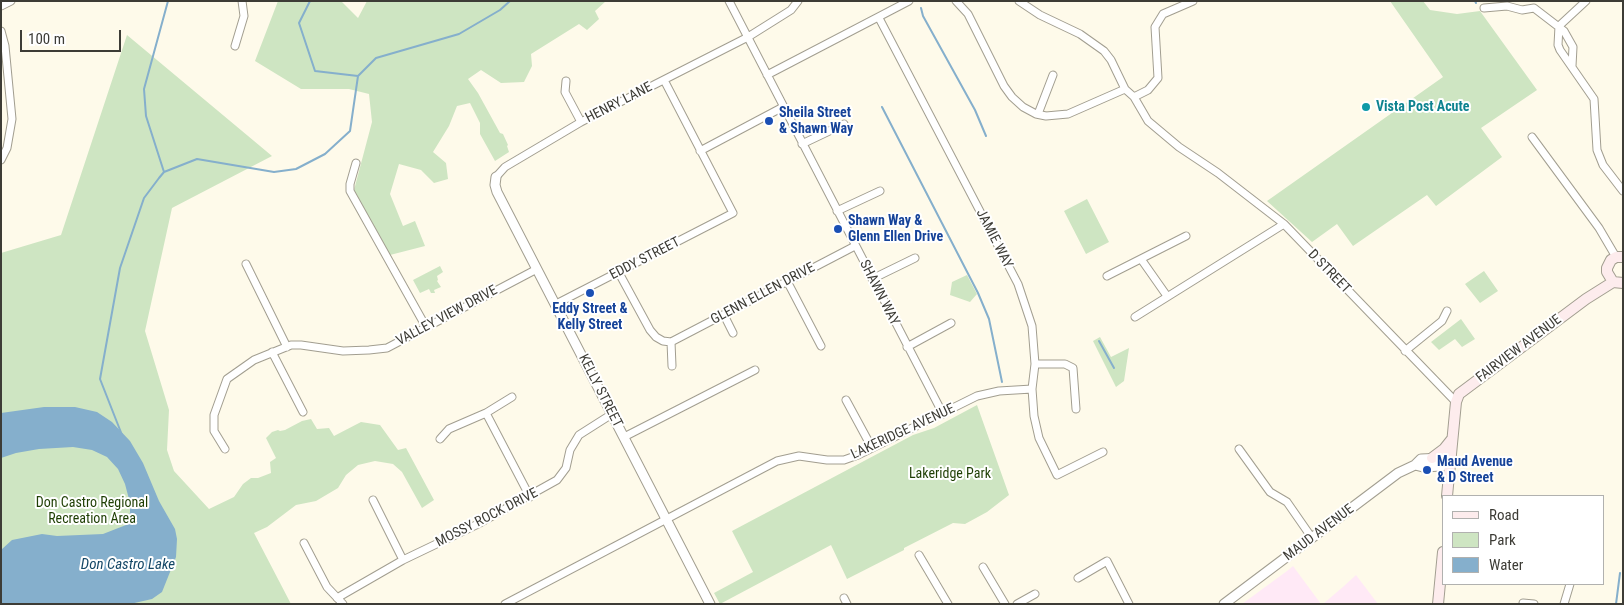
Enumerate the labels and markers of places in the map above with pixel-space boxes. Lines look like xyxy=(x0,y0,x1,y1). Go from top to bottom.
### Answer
place label: Vista Post Acute xyxy=(1376,99,1469,115)
marker: Vista Post Acute xyxy=(1360,101,1372,113)
place label: Sheila Street & Shawn Way xyxy=(779,105,853,138)
marker: Sheila Street & Shawn Way xyxy=(763,115,775,127)
place label: Shawn Way & Glenn Ellen Drive xyxy=(848,213,943,246)
marker: Shawn Way & Glenn Ellen Drive xyxy=(832,223,844,235)
marker: Eddy Street & Kelly Street xyxy=(584,287,596,299)
place label: Eddy Street & Kelly Street xyxy=(552,301,628,334)
place label: Maud Avenue & D Street xyxy=(1437,454,1513,487)
marker: Maud Avenue & D Street xyxy=(1421,464,1433,476)

